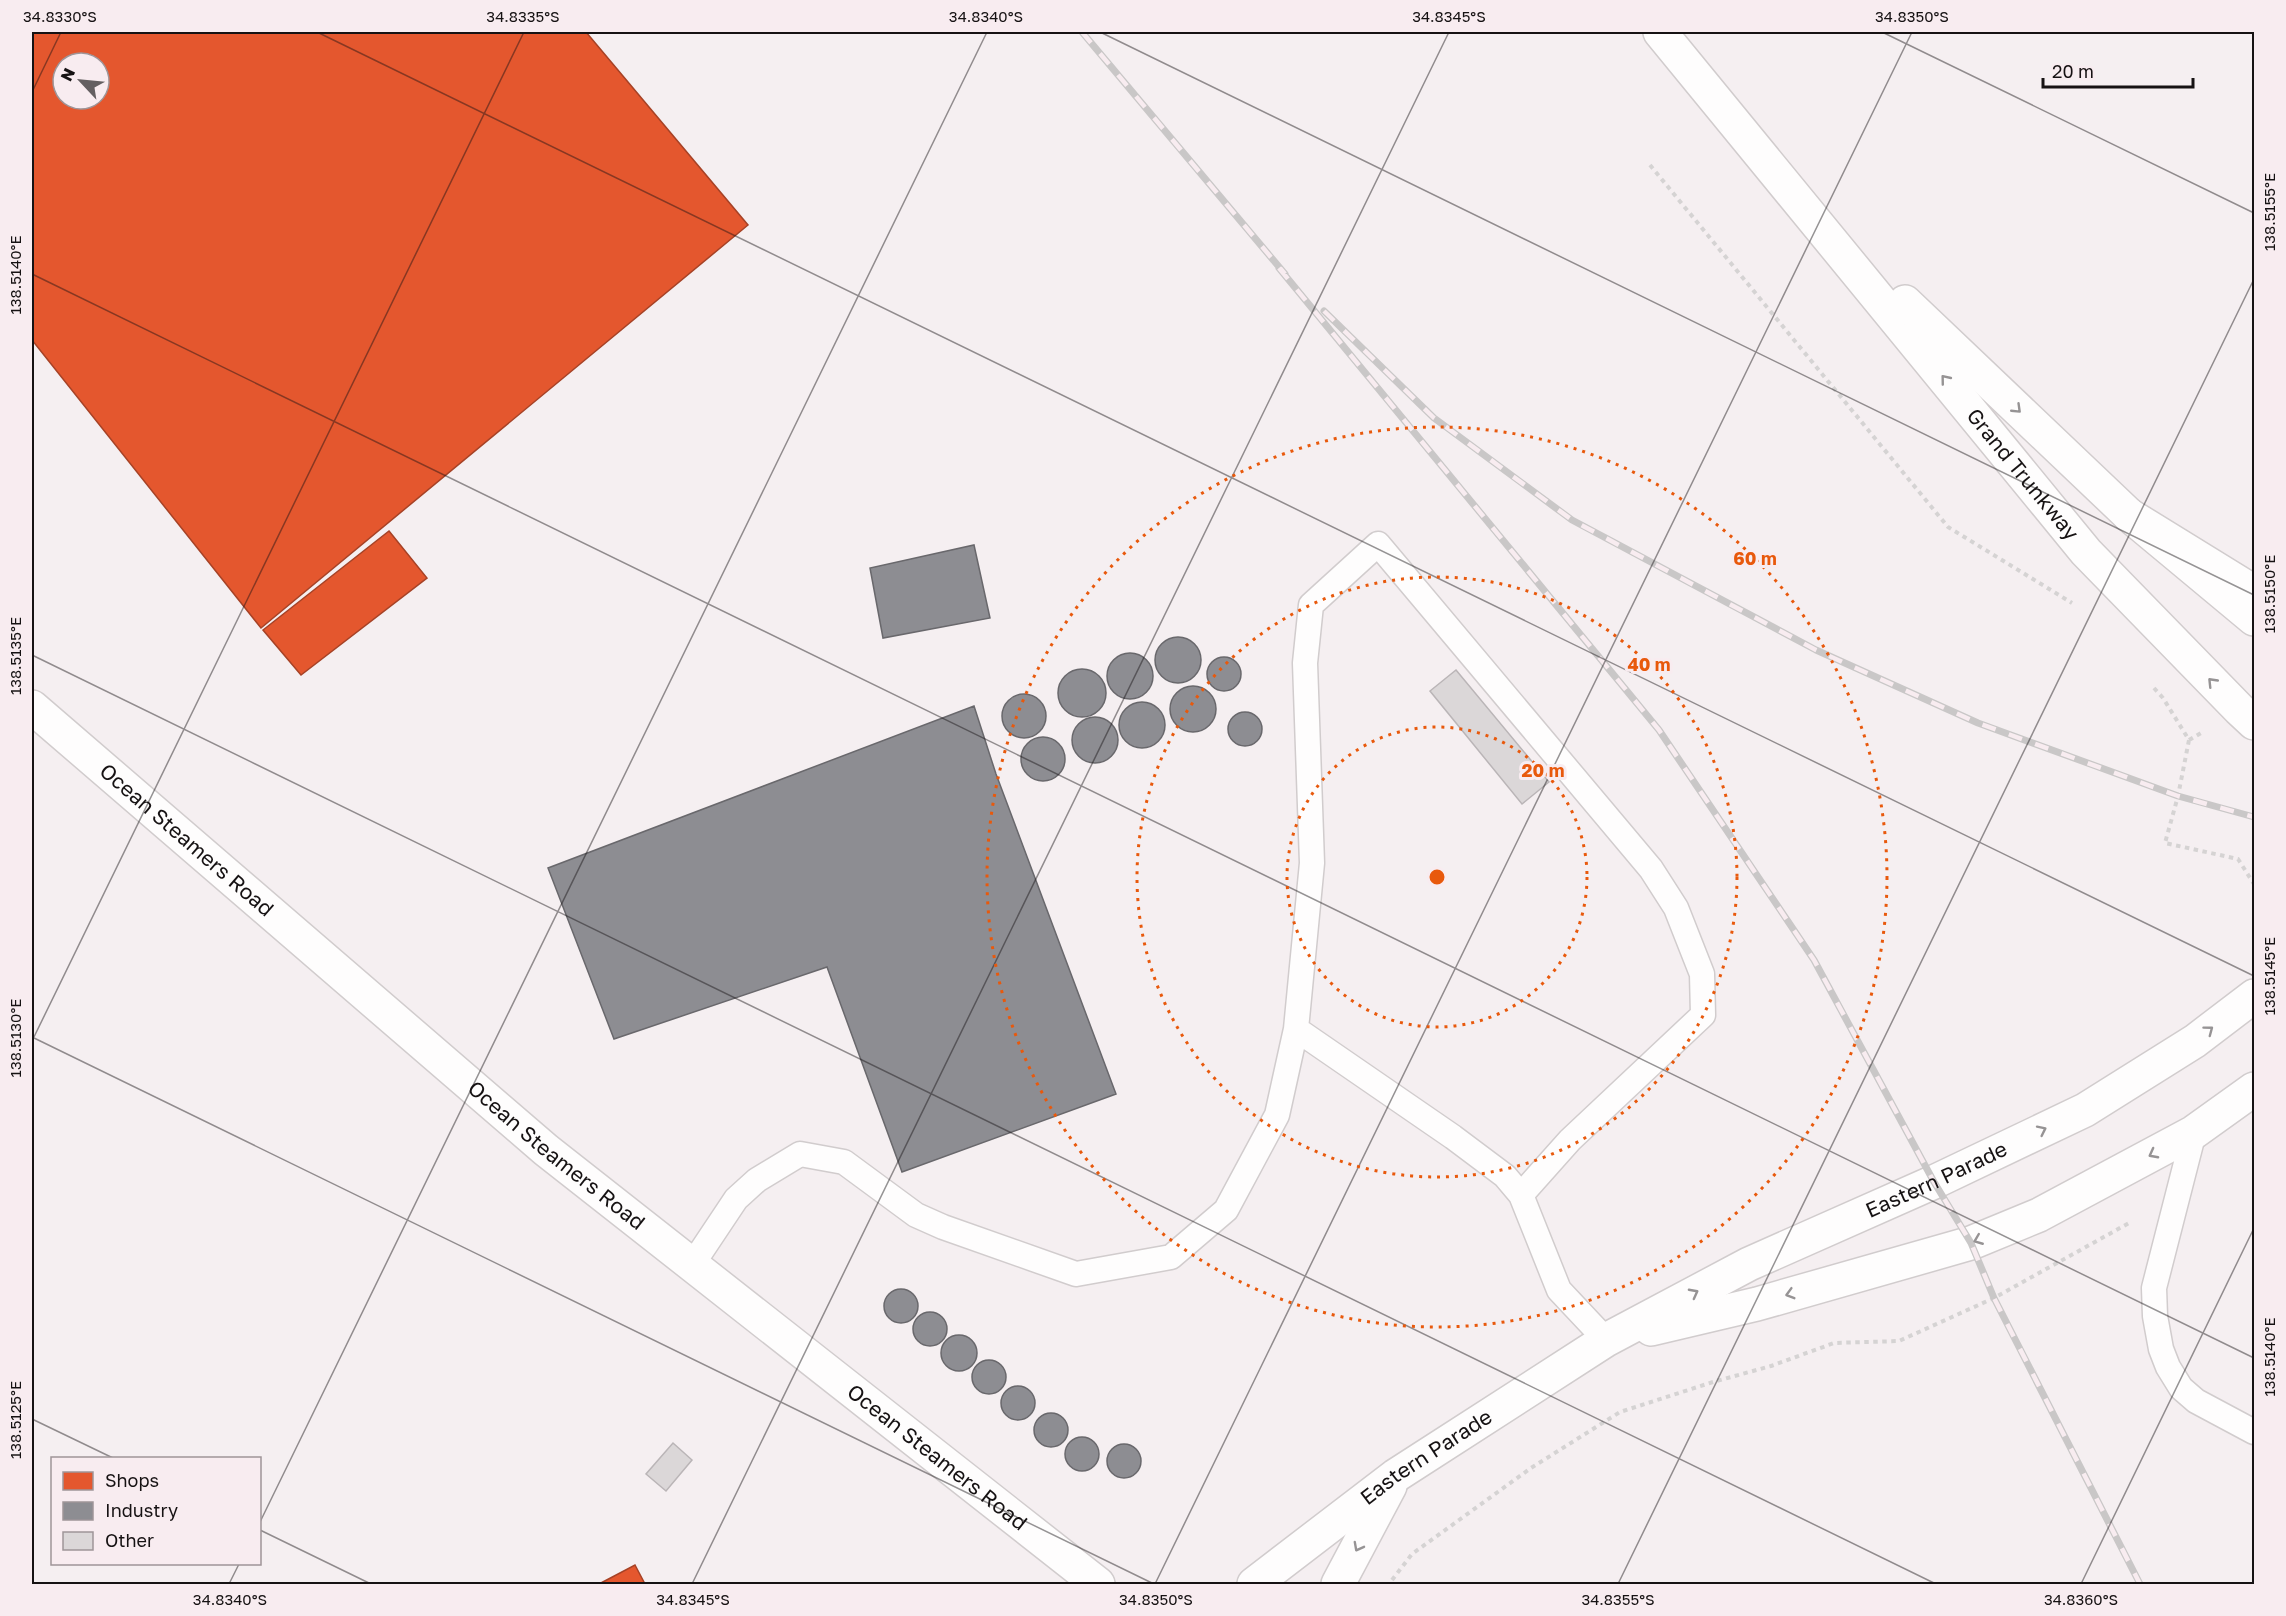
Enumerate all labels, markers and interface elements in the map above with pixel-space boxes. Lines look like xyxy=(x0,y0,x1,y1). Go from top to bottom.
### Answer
text: 34.8330°S xyxy=(23,7,97,25)
text: 34.8335°S xyxy=(486,7,560,25)
text: 34.8340°S xyxy=(949,7,1023,25)
text: 34.8345°S xyxy=(1412,7,1486,25)
text: 34.8350°S xyxy=(1875,7,1949,25)
north arrow xyxy=(51,51,111,111)
scale bar xyxy=(2043,51,2193,89)
text: 20 m xyxy=(2052,60,2094,82)
text: N xyxy=(56,65,79,84)
text: 138.5155°E xyxy=(2260,173,2278,251)
text: 138.5140°E xyxy=(6,235,24,315)
one-way arrow xyxy=(1941,374,1952,385)
one-way arrow xyxy=(2010,402,2021,413)
street label: Grand Trunkway xyxy=(1962,403,2085,545)
text: 60 m xyxy=(1733,547,1777,569)
text: 138.5150°E xyxy=(2260,555,2278,633)
text: 138.5135°E xyxy=(6,617,24,695)
text: 40 m xyxy=(1627,653,1671,675)
one-way arrow xyxy=(2209,679,2220,690)
street label: Ocean Steamers Road xyxy=(95,757,280,922)
text: 20 m xyxy=(1522,759,1564,781)
centre of rings xyxy=(1427,867,1447,887)
text: 138.5145°E xyxy=(2260,937,2278,1015)
text: 138.5130°E xyxy=(6,999,24,1077)
one-way arrow xyxy=(2202,1027,2213,1038)
street label: Ocean Steamers Road xyxy=(463,1075,651,1235)
one-way arrow xyxy=(2035,1125,2046,1137)
street label: Eastern Parade xyxy=(1861,1135,2011,1223)
one-way arrow xyxy=(2148,1147,2159,1158)
one-way arrow xyxy=(1973,1233,1984,1245)
one-way arrow xyxy=(1786,1287,1796,1299)
one-way arrow xyxy=(1688,1289,1699,1300)
text: 138.5140°E xyxy=(2260,1317,2278,1397)
street label: Ocean Steamers Road xyxy=(843,1378,1033,1535)
text: 138.5125°E xyxy=(6,1381,24,1459)
street label: Eastern Parade xyxy=(1355,1403,1496,1510)
legend xyxy=(51,1457,261,1565)
text: Shops xyxy=(105,1469,159,1491)
text: Industry xyxy=(105,1499,178,1521)
text: Other xyxy=(105,1529,154,1551)
one-way arrow xyxy=(1354,1540,1365,1551)
text: 34.8340°S xyxy=(193,1590,267,1608)
text: 34.8345°S xyxy=(656,1590,730,1608)
text: 34.8350°S xyxy=(1119,1590,1193,1608)
text: 34.8355°S xyxy=(1581,1590,1655,1608)
text: 34.8360°S xyxy=(2044,1590,2118,1608)

